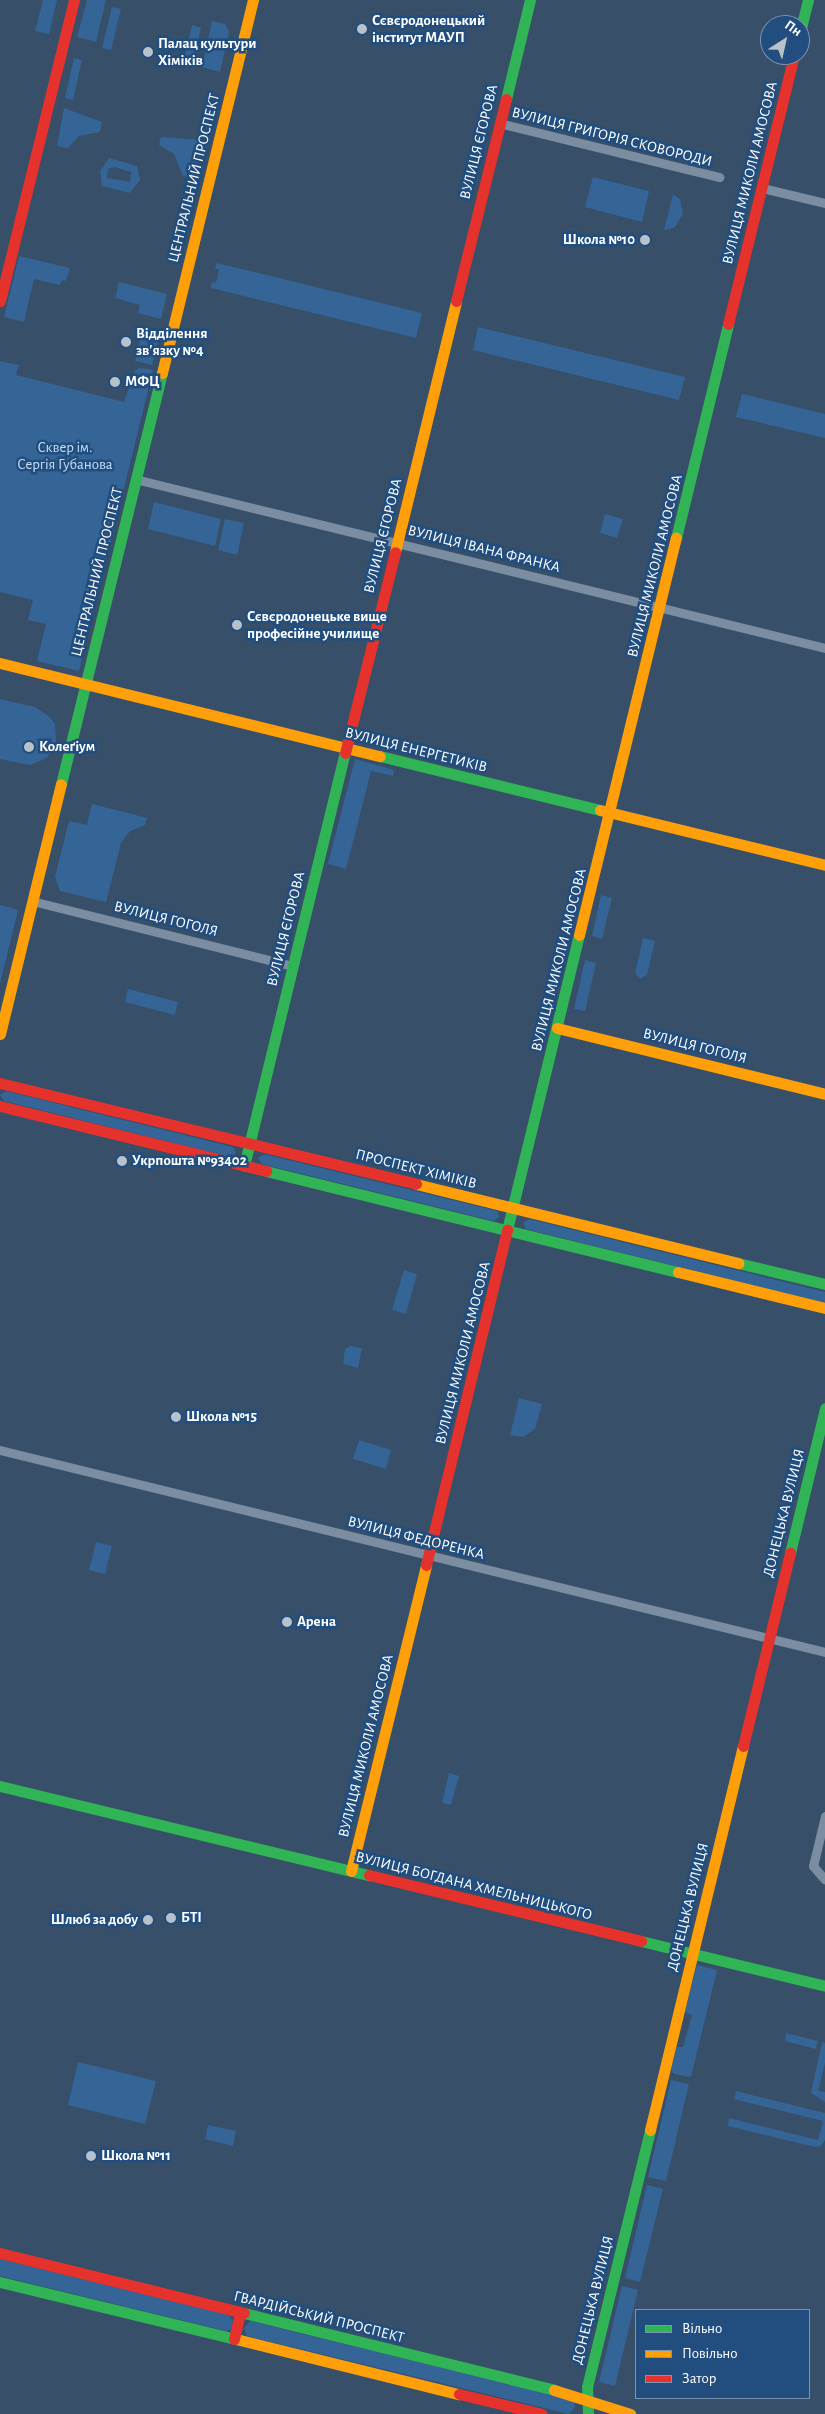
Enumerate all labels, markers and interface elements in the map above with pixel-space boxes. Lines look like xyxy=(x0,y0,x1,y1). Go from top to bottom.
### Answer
place label: Сєвєродонецький інститут МАУП xyxy=(372,11,485,46)
north arrow xyxy=(760,15,810,65)
text: Пн xyxy=(782,18,804,39)
marker: Сєвєродонецький інститут МАУП xyxy=(356,23,368,35)
place label: Палац культури Хіміків xyxy=(158,34,257,69)
marker: Палац культури Хіміків xyxy=(142,46,154,58)
street label: ВУЛИЦЯ МИКОЛИ АМОСОВА xyxy=(719,80,781,266)
street label: ВУЛИЦЯ ЄГОРОВА xyxy=(456,83,502,201)
street label: ЦЕНТРАЛЬНИЙ ПРОСПЕКТ xyxy=(164,92,224,264)
street label: ВУЛИЦЯ ГРИГОРІЯ СКОВОРОДИ xyxy=(510,103,714,171)
place label: Школа №10 xyxy=(563,231,635,249)
marker: Школа №10 xyxy=(639,234,651,246)
place label: Відділення зв'язку №4 xyxy=(136,324,207,359)
marker: Відділення зв'язку №4 xyxy=(120,336,132,348)
place label: МФЦ xyxy=(125,373,160,391)
marker: МФЦ xyxy=(109,376,121,388)
park label: Сквер ім. Сергія Губанова xyxy=(17,438,113,473)
street label: ВУЛИЦЯ МИКОЛИ АМОСОВА xyxy=(624,473,686,659)
street label: ВУЛИЦЯ ЄГОРОВА xyxy=(360,477,406,595)
street label: ЦЕНТРАЛЬНИЙ ПРОСПЕКТ xyxy=(67,486,127,658)
street label: ВУЛИЦЯ ІВАНА ФРАНКА xyxy=(406,521,562,577)
place label: Сєвєродонецьке вище професійне училище xyxy=(247,607,387,642)
marker: Сєвєродонецьке вище професійне училище xyxy=(231,619,243,631)
street label: ВУЛИЦЯ ЕНЕРГЕТИКІВ xyxy=(343,724,489,776)
place label: Колеґіум xyxy=(39,738,95,756)
marker: Колеґіум xyxy=(23,741,35,753)
street label: ВУЛИЦЯ МИКОЛИ АМОСОВА xyxy=(528,867,590,1053)
street label: ВУЛИЦЯ ЄГОРОВА xyxy=(263,870,309,988)
street label: ВУЛИЦЯ ГОГОЛЯ xyxy=(112,897,220,941)
street label: ВУЛИЦЯ ГОГОЛЯ xyxy=(641,1024,749,1068)
street label: ПРОСПЕКТ ХІМІКІВ xyxy=(354,1145,478,1193)
place label: Укрпошта №93402 xyxy=(132,1152,247,1170)
marker: Укрпошта №93402 xyxy=(116,1155,128,1167)
street label: ВУЛИЦЯ МИКОЛИ АМОСОВА xyxy=(432,1260,494,1446)
place label: Школа №15 xyxy=(186,1408,257,1426)
marker: Школа №15 xyxy=(170,1411,182,1423)
street label: ДОНЕЦЬКА ВУЛИЦЯ xyxy=(759,1447,809,1579)
street label: ВУЛИЦЯ ФЕДОРЕНКА xyxy=(346,1512,486,1564)
place label: Арена xyxy=(297,1613,336,1631)
marker: Арена xyxy=(281,1616,293,1628)
street label: ВУЛИЦЯ МИКОЛИ АМОСОВА xyxy=(335,1653,397,1839)
street label: ДОНЕЦЬКА ВУЛИЦЯ xyxy=(663,1841,713,1973)
street label: ВУЛИЦЯ БОГДАНА ХМЕЛЬНИЦЬКОГО xyxy=(354,1848,594,1924)
place label: БТІ xyxy=(181,1909,202,1927)
place label: Шлюб за добу xyxy=(51,1911,138,1929)
marker: БТІ xyxy=(165,1912,177,1924)
marker: Шлюб за добу xyxy=(142,1914,154,1926)
place label: Школа №11 xyxy=(101,2147,171,2165)
marker: Школа №11 xyxy=(85,2150,97,2162)
street label: ДОНЕЦЬКА ВУЛИЦЯ xyxy=(568,2234,618,2366)
street label: ГВАРДІЙСЬКИЙ ПРОСПЕКТ xyxy=(232,2287,406,2347)
legend xyxy=(635,2309,810,2399)
text: Вільно xyxy=(682,2321,722,2336)
text: Повільно xyxy=(682,2346,738,2361)
text: Затор xyxy=(682,2371,716,2386)

